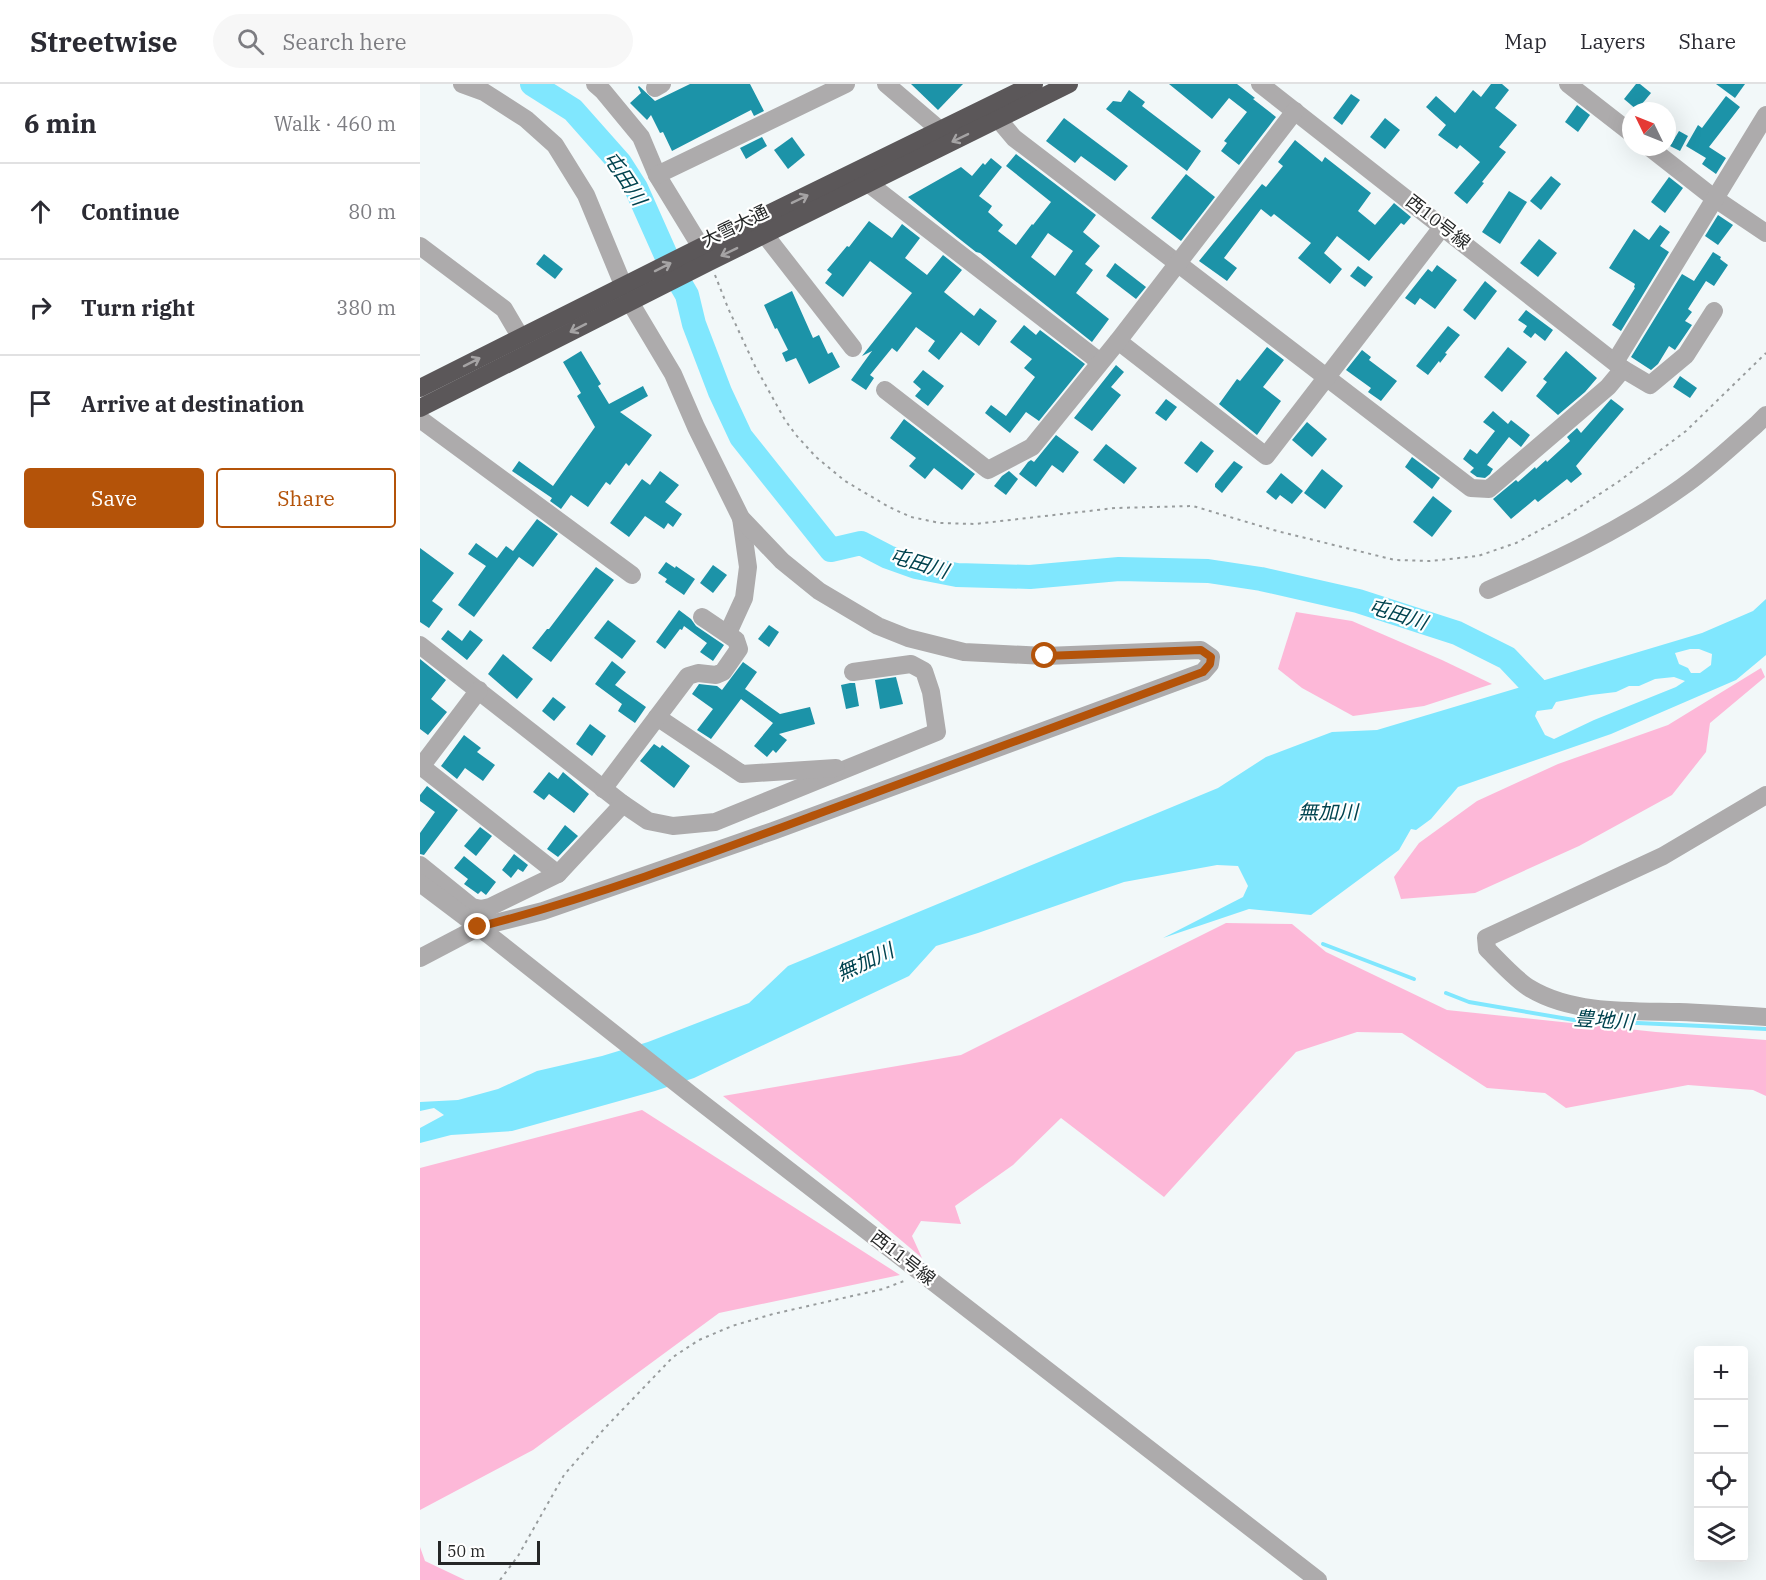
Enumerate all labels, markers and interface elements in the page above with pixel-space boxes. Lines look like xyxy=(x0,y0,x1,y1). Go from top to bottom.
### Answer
search box xyxy=(213,14,633,68)
text: Streetwise xyxy=(30,23,177,60)
icon: search xyxy=(234,25,267,58)
text: Search here xyxy=(282,27,406,56)
text: Map xyxy=(1504,27,1547,55)
text: Layers xyxy=(1580,27,1646,55)
text: Share xyxy=(1679,27,1736,55)
north arrow xyxy=(1622,102,1676,156)
text: 6 min xyxy=(24,106,97,140)
text: Walk · 460 m xyxy=(274,110,396,137)
one-way arrow xyxy=(951,132,969,144)
water label: 屯田川 xyxy=(598,145,654,212)
street label: 西10号線 xyxy=(1401,189,1475,254)
one-way arrow xyxy=(790,193,808,204)
icon: ahead xyxy=(24,195,57,228)
text: Continue xyxy=(81,197,180,226)
text: 80 m xyxy=(348,198,396,225)
street label: 大雪大通 xyxy=(697,199,772,252)
one-way arrow xyxy=(720,247,738,259)
one-way arrow xyxy=(653,260,671,272)
icon: right xyxy=(24,291,57,324)
text: Turn right xyxy=(81,293,195,322)
text: 380 m xyxy=(336,294,396,321)
one-way arrow xyxy=(569,322,587,334)
one-way arrow xyxy=(463,356,481,367)
icon: arrive xyxy=(24,387,57,420)
text: Arrive at destination xyxy=(81,389,304,418)
button: Save xyxy=(24,468,204,528)
button: Share xyxy=(216,468,396,528)
water label: 屯田川 xyxy=(887,541,954,585)
water label: 屯田川 xyxy=(1365,591,1433,636)
route start xyxy=(1031,642,1057,668)
water label: 無加川 xyxy=(1298,798,1360,825)
route end xyxy=(464,913,490,939)
water label: 無加川 xyxy=(832,936,899,986)
water label: 豊地川 xyxy=(1573,1004,1637,1035)
street label: 西11号線 xyxy=(866,1225,940,1290)
map controls xyxy=(1694,1346,1748,1562)
button: + xyxy=(1694,1346,1748,1400)
button: − xyxy=(1694,1400,1748,1454)
button: locate xyxy=(1694,1454,1748,1508)
button: layers xyxy=(1694,1508,1748,1562)
scale bar xyxy=(438,1538,540,1566)
text: 50 m xyxy=(447,1541,485,1561)

